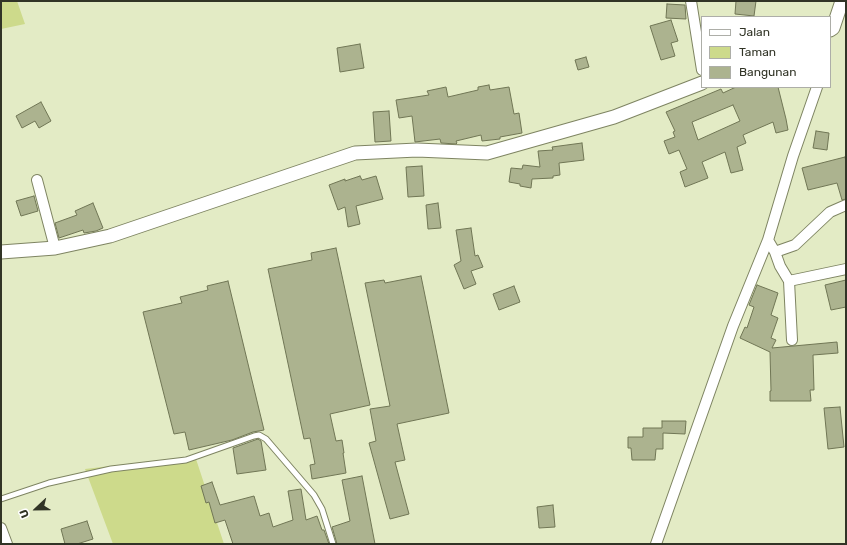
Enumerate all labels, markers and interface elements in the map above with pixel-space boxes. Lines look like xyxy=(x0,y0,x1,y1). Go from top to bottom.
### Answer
legend xyxy=(701,16,831,88)
text: Jalan xyxy=(739,25,770,39)
text: Taman xyxy=(739,45,776,59)
text: Bangunan xyxy=(739,65,796,79)
north arrow xyxy=(16,489,56,529)
text: U xyxy=(17,508,32,520)

